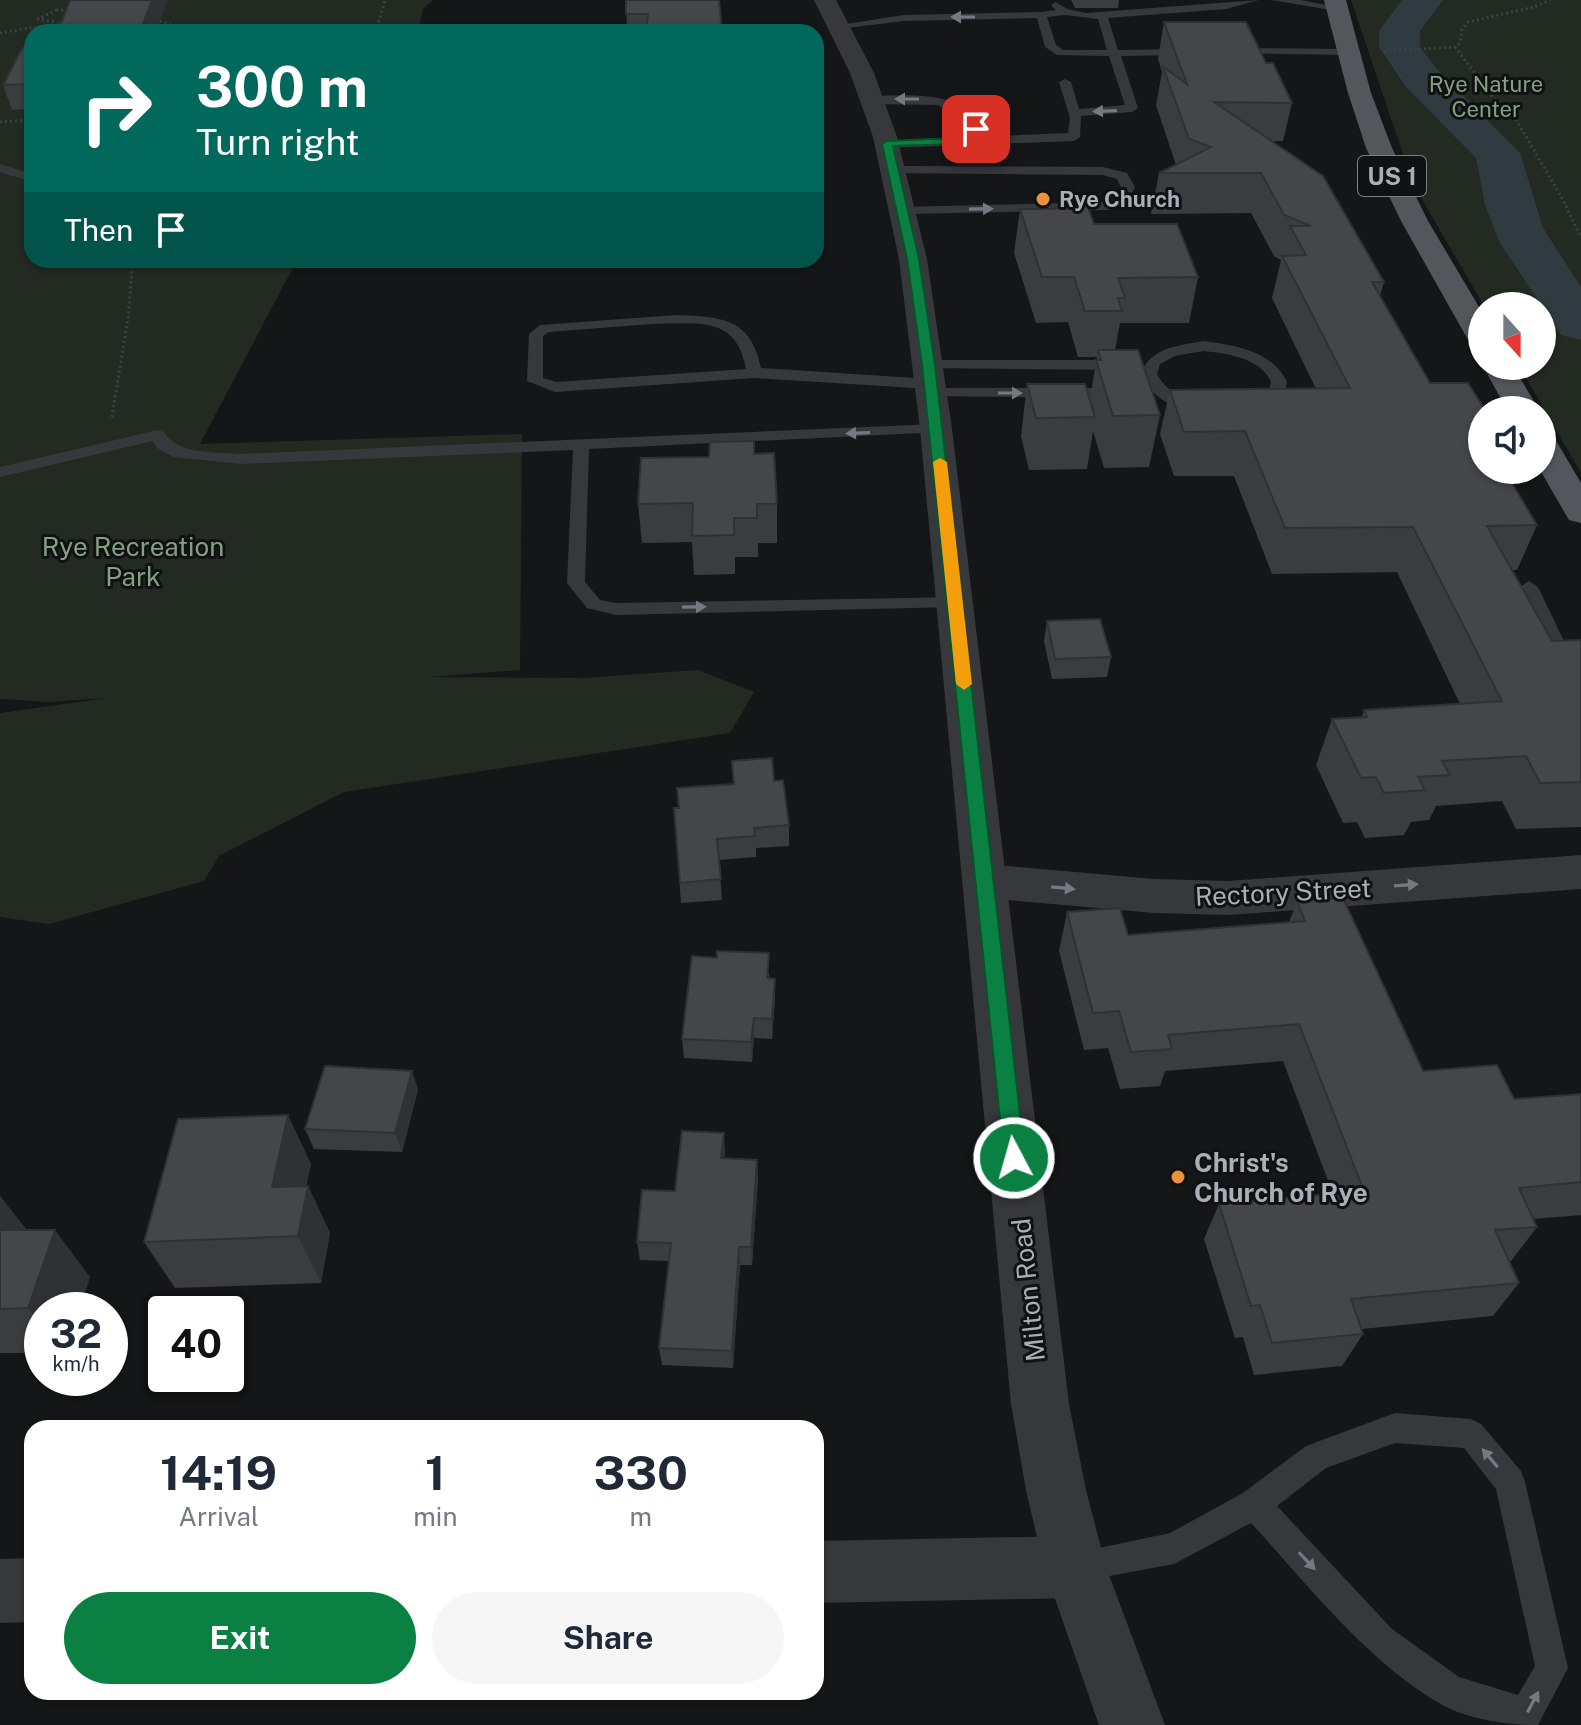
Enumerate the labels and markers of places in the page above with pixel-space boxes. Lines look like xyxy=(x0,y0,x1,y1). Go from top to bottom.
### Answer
pin xyxy=(942,95,1010,163)
place label: Rye Church xyxy=(1059,186,1180,212)
marker: Rye Church xyxy=(1034,190,1052,208)
place label: Christ's Church of Rye xyxy=(1194,1147,1368,1208)
marker: Christ's Church of Rye xyxy=(1169,1168,1187,1186)

